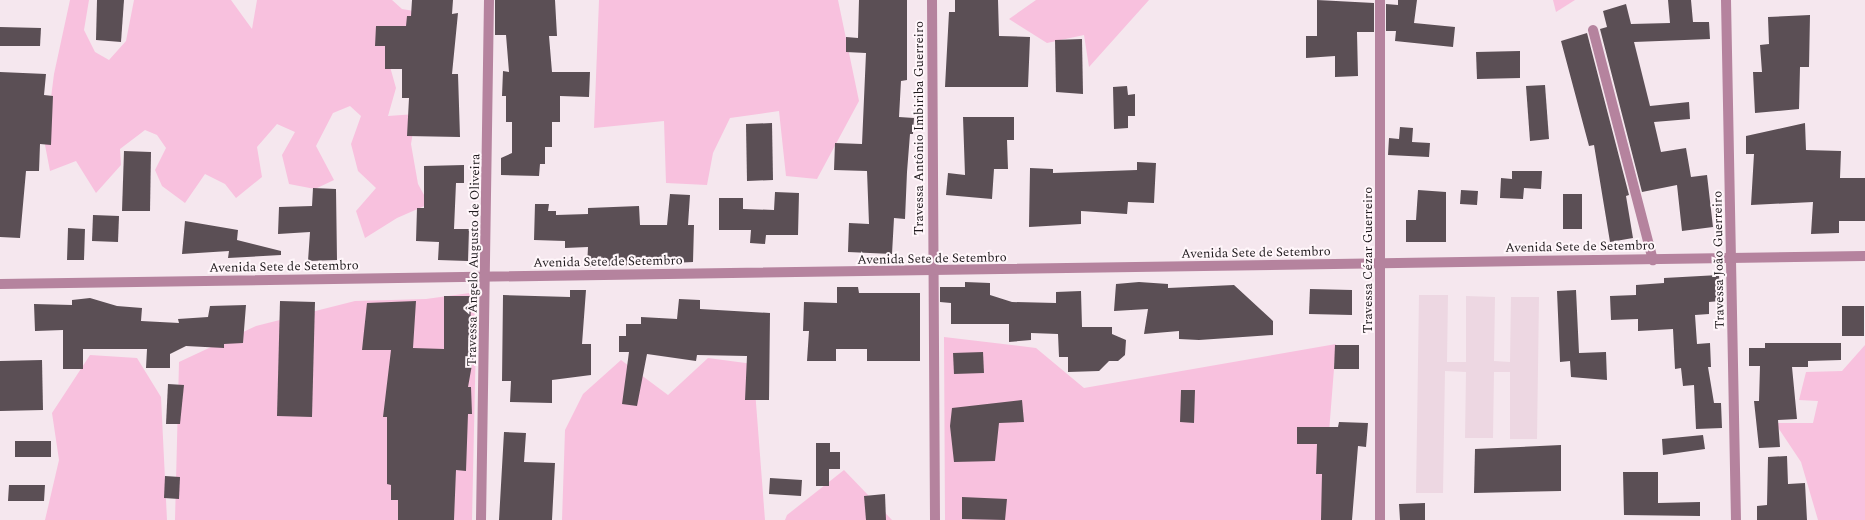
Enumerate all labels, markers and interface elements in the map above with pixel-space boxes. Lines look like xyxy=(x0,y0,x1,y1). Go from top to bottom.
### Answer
street label: Travessa Antônio Imbiriba Guerreiro xyxy=(911,21,927,235)
street label: Travessa Ângelo Augusto de Oliveira xyxy=(464,153,484,367)
street label: Travessa Cézar Guerreiro xyxy=(1360,187,1376,333)
street label: Travessa João Guerreiro xyxy=(1710,191,1728,329)
street label: Avenida Sete de Setembro xyxy=(1505,238,1655,256)
street label: Avenida Sete de Setembro xyxy=(1181,244,1331,262)
street label: Avenida Sete de Setembro xyxy=(857,250,1007,268)
street label: Avenida Sete de Setembro xyxy=(533,253,683,271)
street label: Avenida Sete de Setembro xyxy=(209,258,359,276)

